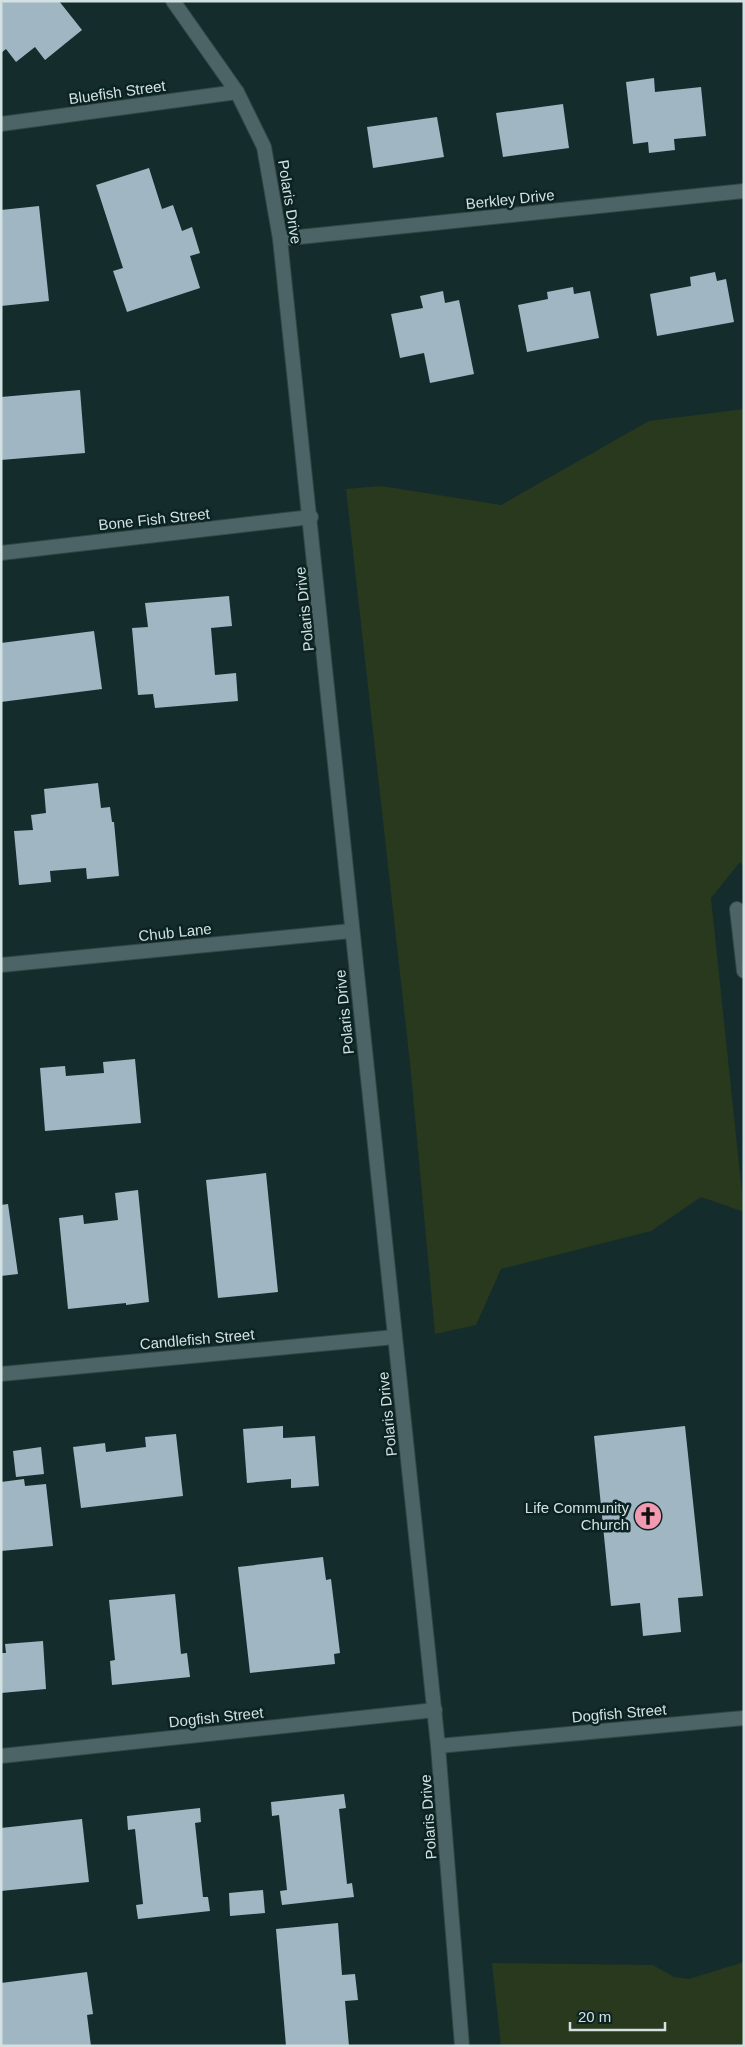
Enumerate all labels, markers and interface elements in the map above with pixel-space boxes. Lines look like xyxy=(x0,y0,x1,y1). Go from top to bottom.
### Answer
street label: Bluefish Street xyxy=(68,77,167,107)
street label: Polaris Drive xyxy=(275,159,305,245)
street label: Berkley Drive xyxy=(465,186,555,212)
street label: Bone Fish Street xyxy=(98,505,211,533)
street label: Polaris Drive xyxy=(291,566,317,652)
street label: Chub Lane xyxy=(138,920,212,944)
street label: Polaris Drive xyxy=(331,969,357,1055)
street label: Candlefish Street xyxy=(139,1325,256,1352)
street label: Polaris Drive xyxy=(374,1371,400,1457)
place label: Life Community Church xyxy=(525,1499,629,1533)
church icon: Life Community Church xyxy=(633,1501,663,1531)
street label: Dogfish Street xyxy=(571,1700,668,1726)
street label: Dogfish Street xyxy=(168,1703,265,1730)
street label: Polaris Drive xyxy=(417,1774,439,1860)
scale bar xyxy=(570,2000,665,2032)
text: 20 m xyxy=(578,2008,611,2025)

